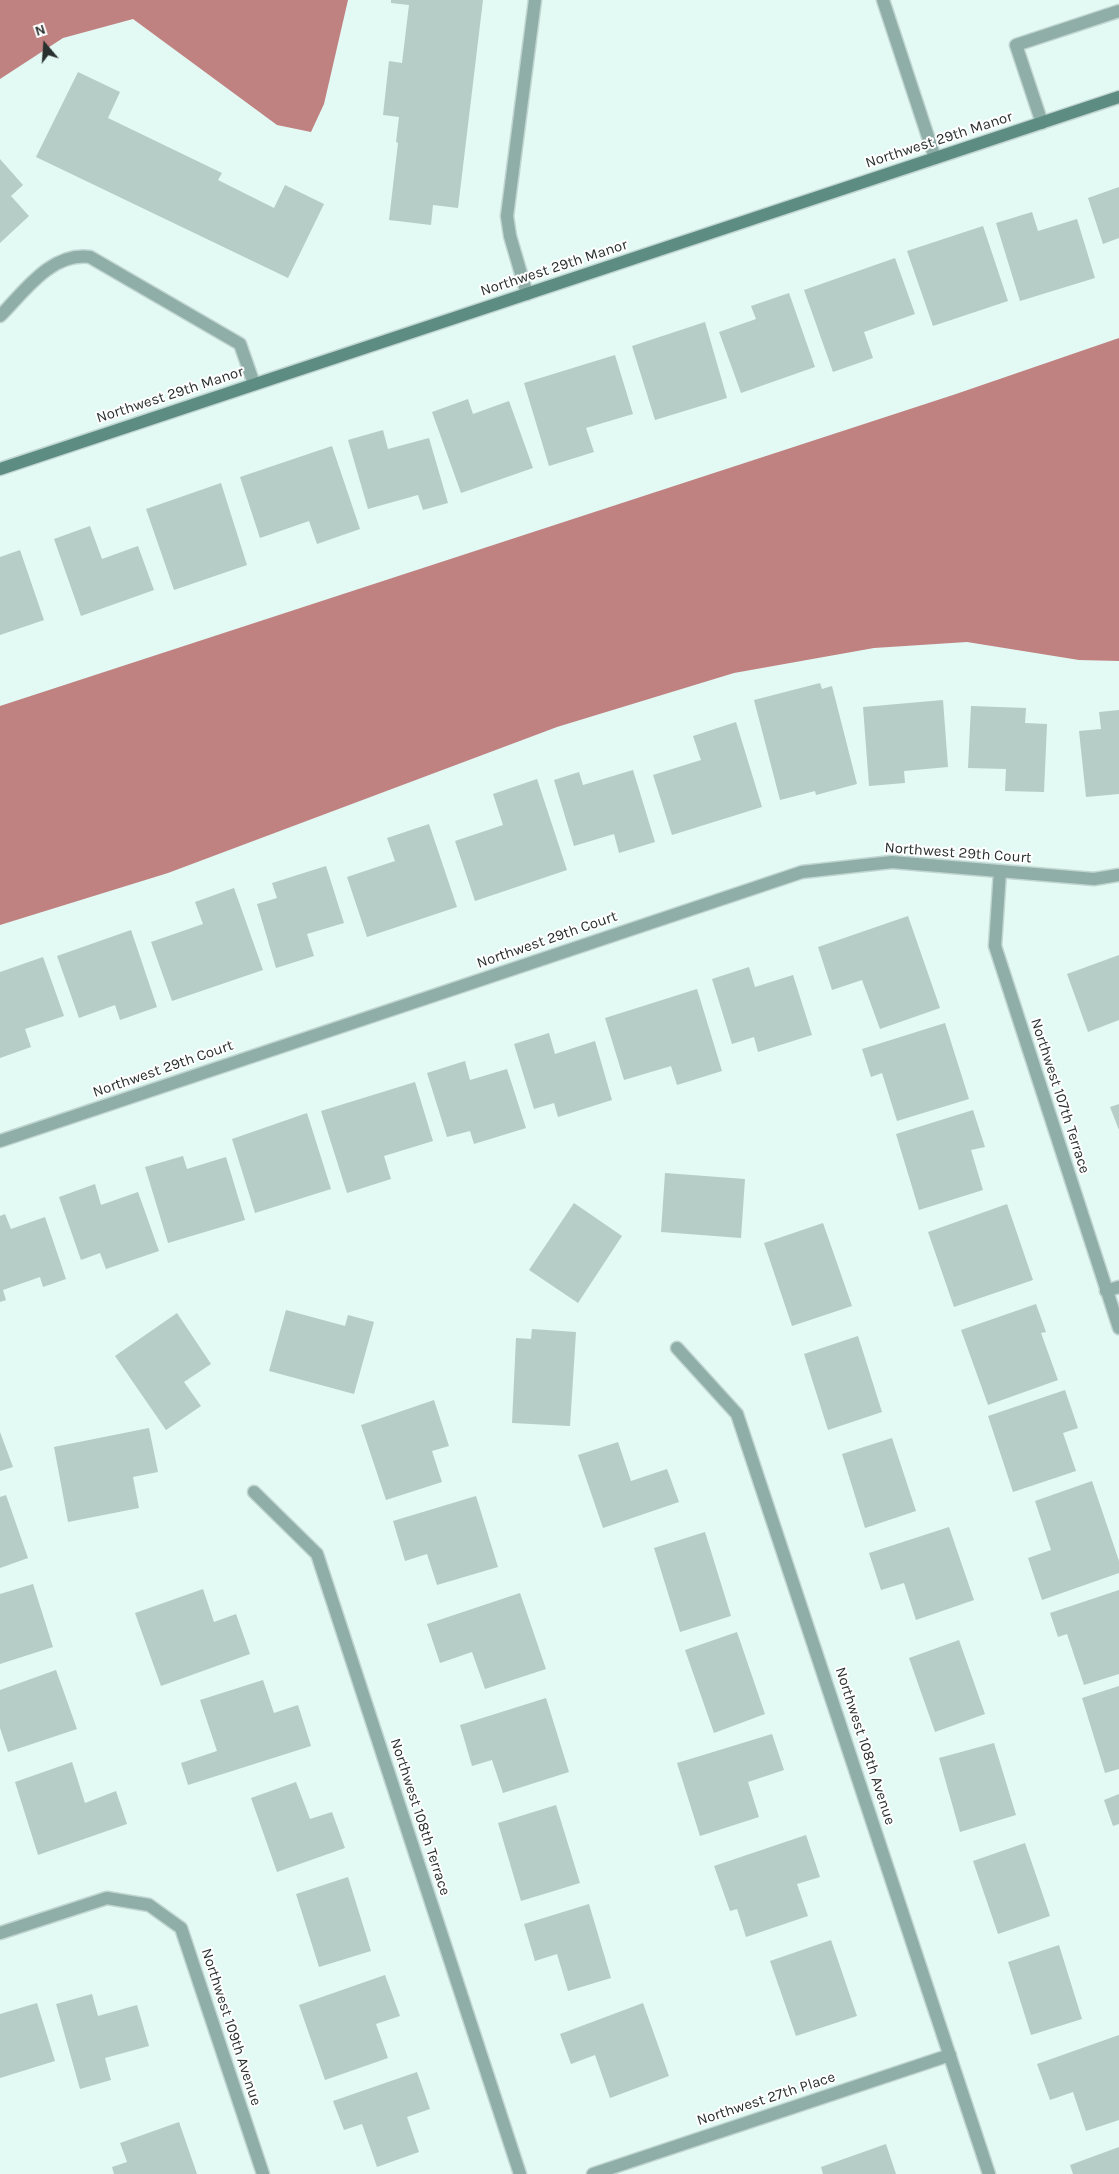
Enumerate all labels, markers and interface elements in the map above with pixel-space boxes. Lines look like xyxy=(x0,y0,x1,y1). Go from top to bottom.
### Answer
north arrow xyxy=(20,20,70,70)
text: N xyxy=(33,21,48,40)
street label: Northwest 29th Manor xyxy=(863,108,1015,172)
street label: Northwest 29th Manor xyxy=(478,236,630,300)
street label: Northwest 29th Manor xyxy=(94,363,246,427)
street label: Northwest 29th Court xyxy=(884,839,1032,867)
street label: Northwest 29th Court xyxy=(474,907,620,973)
street label: Northwest 107th Terrace xyxy=(1026,1016,1094,1176)
street label: Northwest 29th Court xyxy=(90,1036,236,1102)
street label: Northwest 108th Avenue xyxy=(831,1665,899,1827)
street label: Northwest 108th Terrace xyxy=(386,1736,454,1898)
street label: Northwest 109th Avenue xyxy=(197,1946,265,2108)
street label: Northwest 27th Place xyxy=(695,2068,837,2130)

